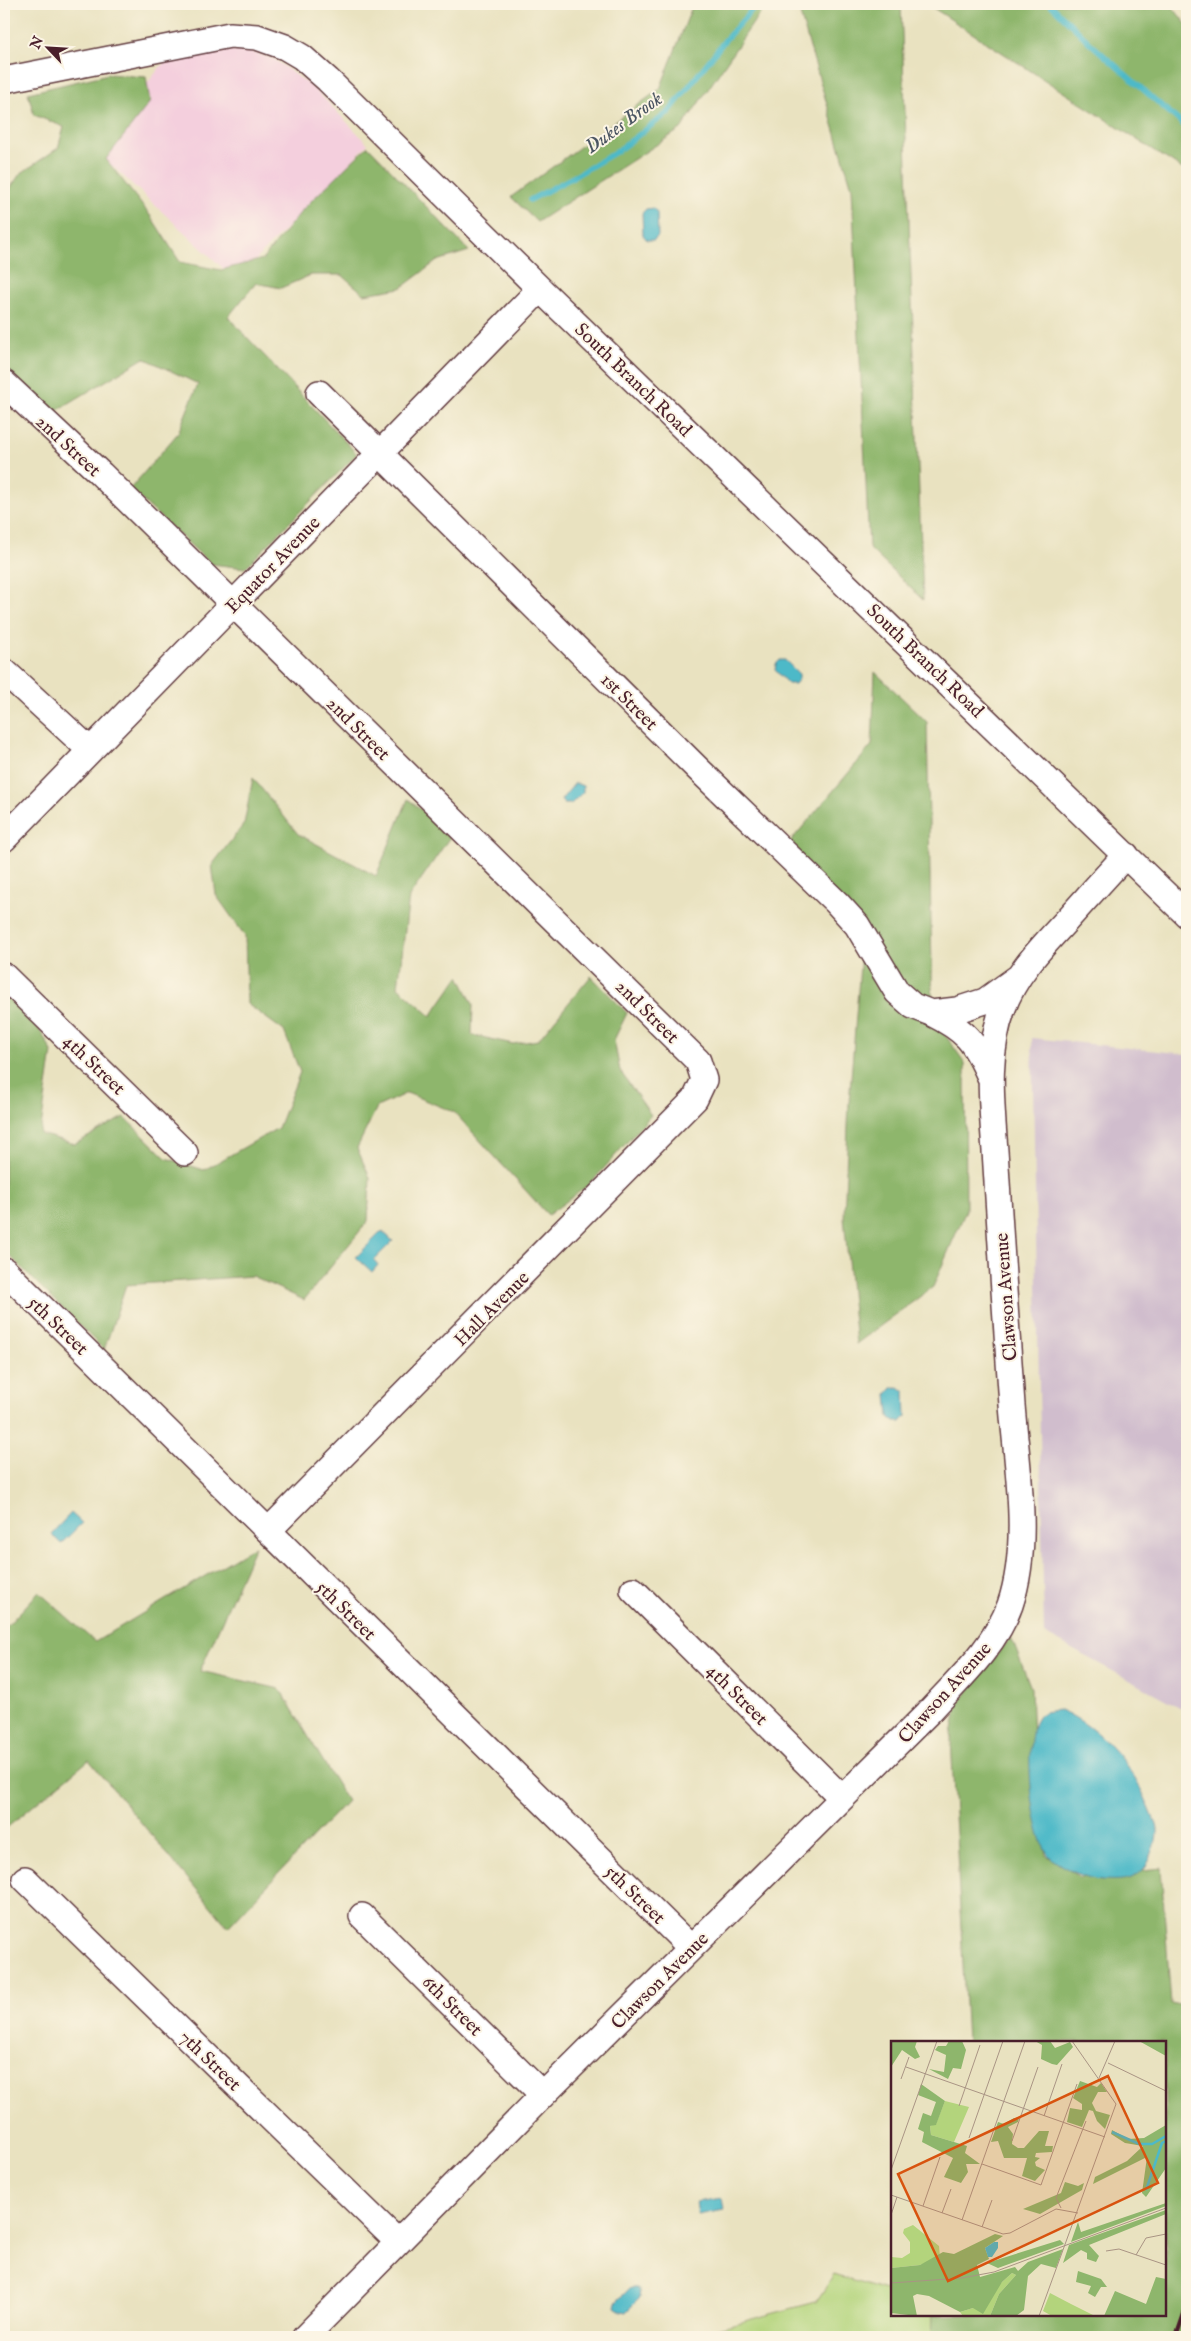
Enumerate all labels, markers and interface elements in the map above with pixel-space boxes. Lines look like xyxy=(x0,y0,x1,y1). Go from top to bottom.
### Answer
north arrow xyxy=(22,22,72,72)
text: N xyxy=(26,34,48,53)
water label: Dukes Brook xyxy=(580,87,667,160)
street label: South Branch Road xyxy=(569,318,697,443)
street label: 2nd Street xyxy=(30,410,106,483)
street label: Equator Avenue xyxy=(221,511,326,619)
street label: South Branch Road xyxy=(861,599,989,724)
street label: 1st Street xyxy=(595,669,663,737)
street label: 2nd Street xyxy=(321,692,395,767)
street label: 2nd Street xyxy=(610,975,684,1050)
street label: 4th Street xyxy=(57,1030,130,1101)
street label: Clawson Avenue xyxy=(991,1232,1023,1362)
street label: Hall Avenue xyxy=(450,1266,535,1352)
street label: 5th Street xyxy=(22,1292,93,1361)
street label: 5th Street xyxy=(311,1576,381,1647)
street label: Clawson Avenue xyxy=(894,1637,998,1749)
street label: 4th Street xyxy=(701,1660,773,1732)
street label: 5th Street xyxy=(599,1861,670,1930)
street label: Clawson Avenue xyxy=(607,1927,714,2035)
street label: 6th Street xyxy=(416,1971,487,2042)
street label: 7th Street xyxy=(174,2026,246,2097)
inset map xyxy=(891,2041,1166,2316)

